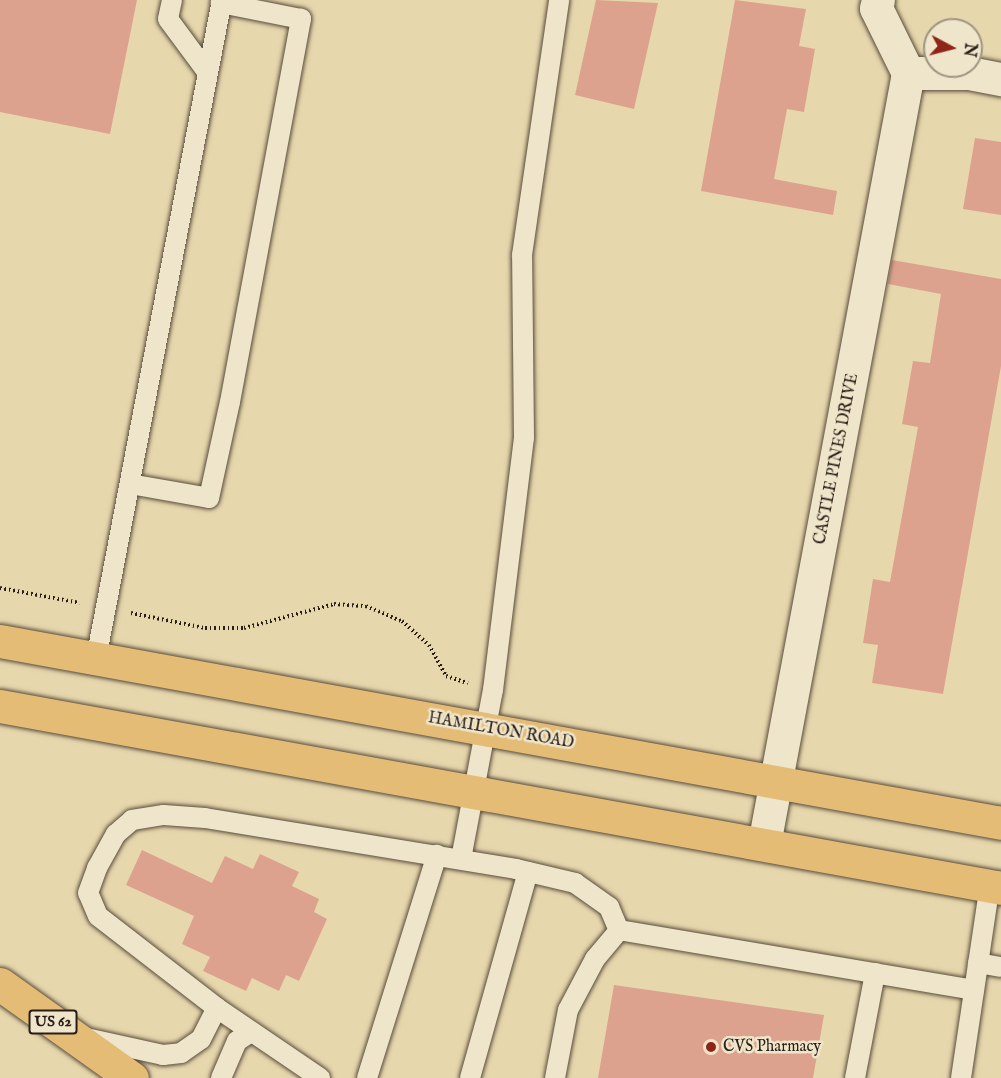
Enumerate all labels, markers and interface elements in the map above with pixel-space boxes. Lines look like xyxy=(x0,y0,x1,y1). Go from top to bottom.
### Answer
north arrow xyxy=(923,18,983,78)
text: N xyxy=(958,42,980,58)
street label: CASTLE PINES DRIVE xyxy=(811,372,863,546)
street label: HAMILTON ROAD xyxy=(427,709,575,753)
road number: US 62 xyxy=(28,1010,78,1034)
place label: CVS Pharmacy xyxy=(723,1037,821,1057)
marker: CVS Pharmacy xyxy=(704,1040,718,1054)

